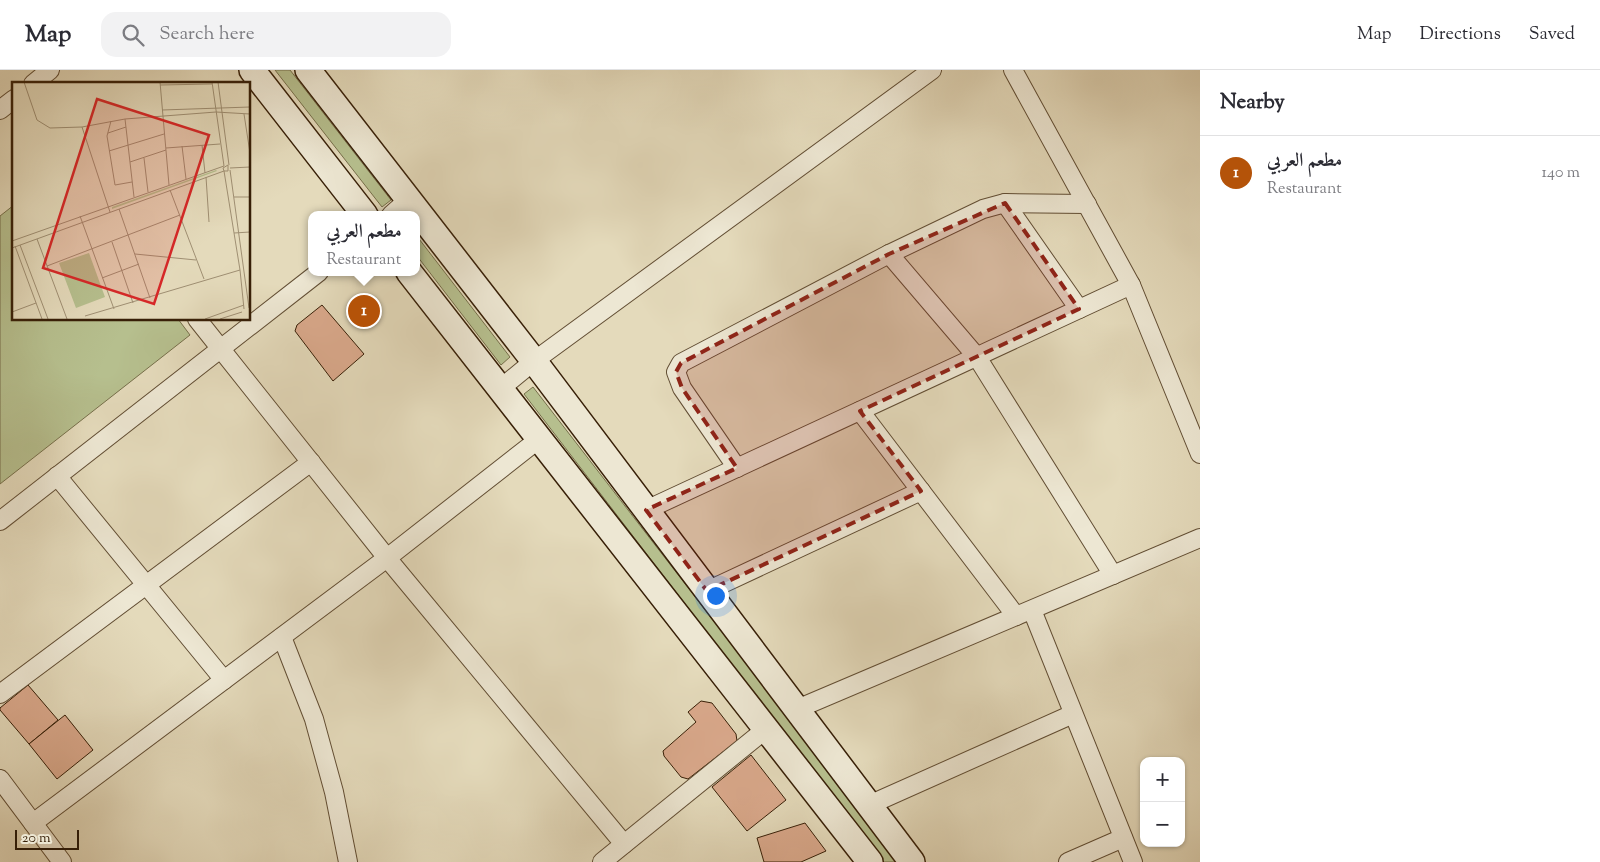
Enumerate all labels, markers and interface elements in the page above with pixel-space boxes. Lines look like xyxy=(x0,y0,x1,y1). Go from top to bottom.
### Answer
search box xyxy=(101,12,451,57)
text: Map xyxy=(25,18,71,52)
icon: search xyxy=(119,21,147,49)
text: Search here xyxy=(159,21,255,48)
text: Map xyxy=(1357,22,1392,48)
text: Directions xyxy=(1420,22,1501,48)
text: Saved xyxy=(1529,22,1575,48)
inset map xyxy=(12,82,250,320)
text: Nearby xyxy=(1220,88,1285,118)
text: مطعم العربي xyxy=(1267,148,1342,175)
text: 1 xyxy=(1233,162,1239,185)
text: 140 m xyxy=(1542,162,1580,185)
text: Restaurant xyxy=(1267,178,1342,201)
popup xyxy=(308,211,420,276)
text: مطعم العربي xyxy=(326,219,402,246)
text: Restaurant xyxy=(326,249,401,272)
pin: 1 xyxy=(348,292,380,330)
your location xyxy=(703,583,729,609)
map controls xyxy=(1140,757,1185,847)
button: + xyxy=(1140,757,1185,802)
button: − xyxy=(1140,802,1185,847)
scale bar xyxy=(15,827,79,850)
text: 20 m xyxy=(22,829,51,849)

